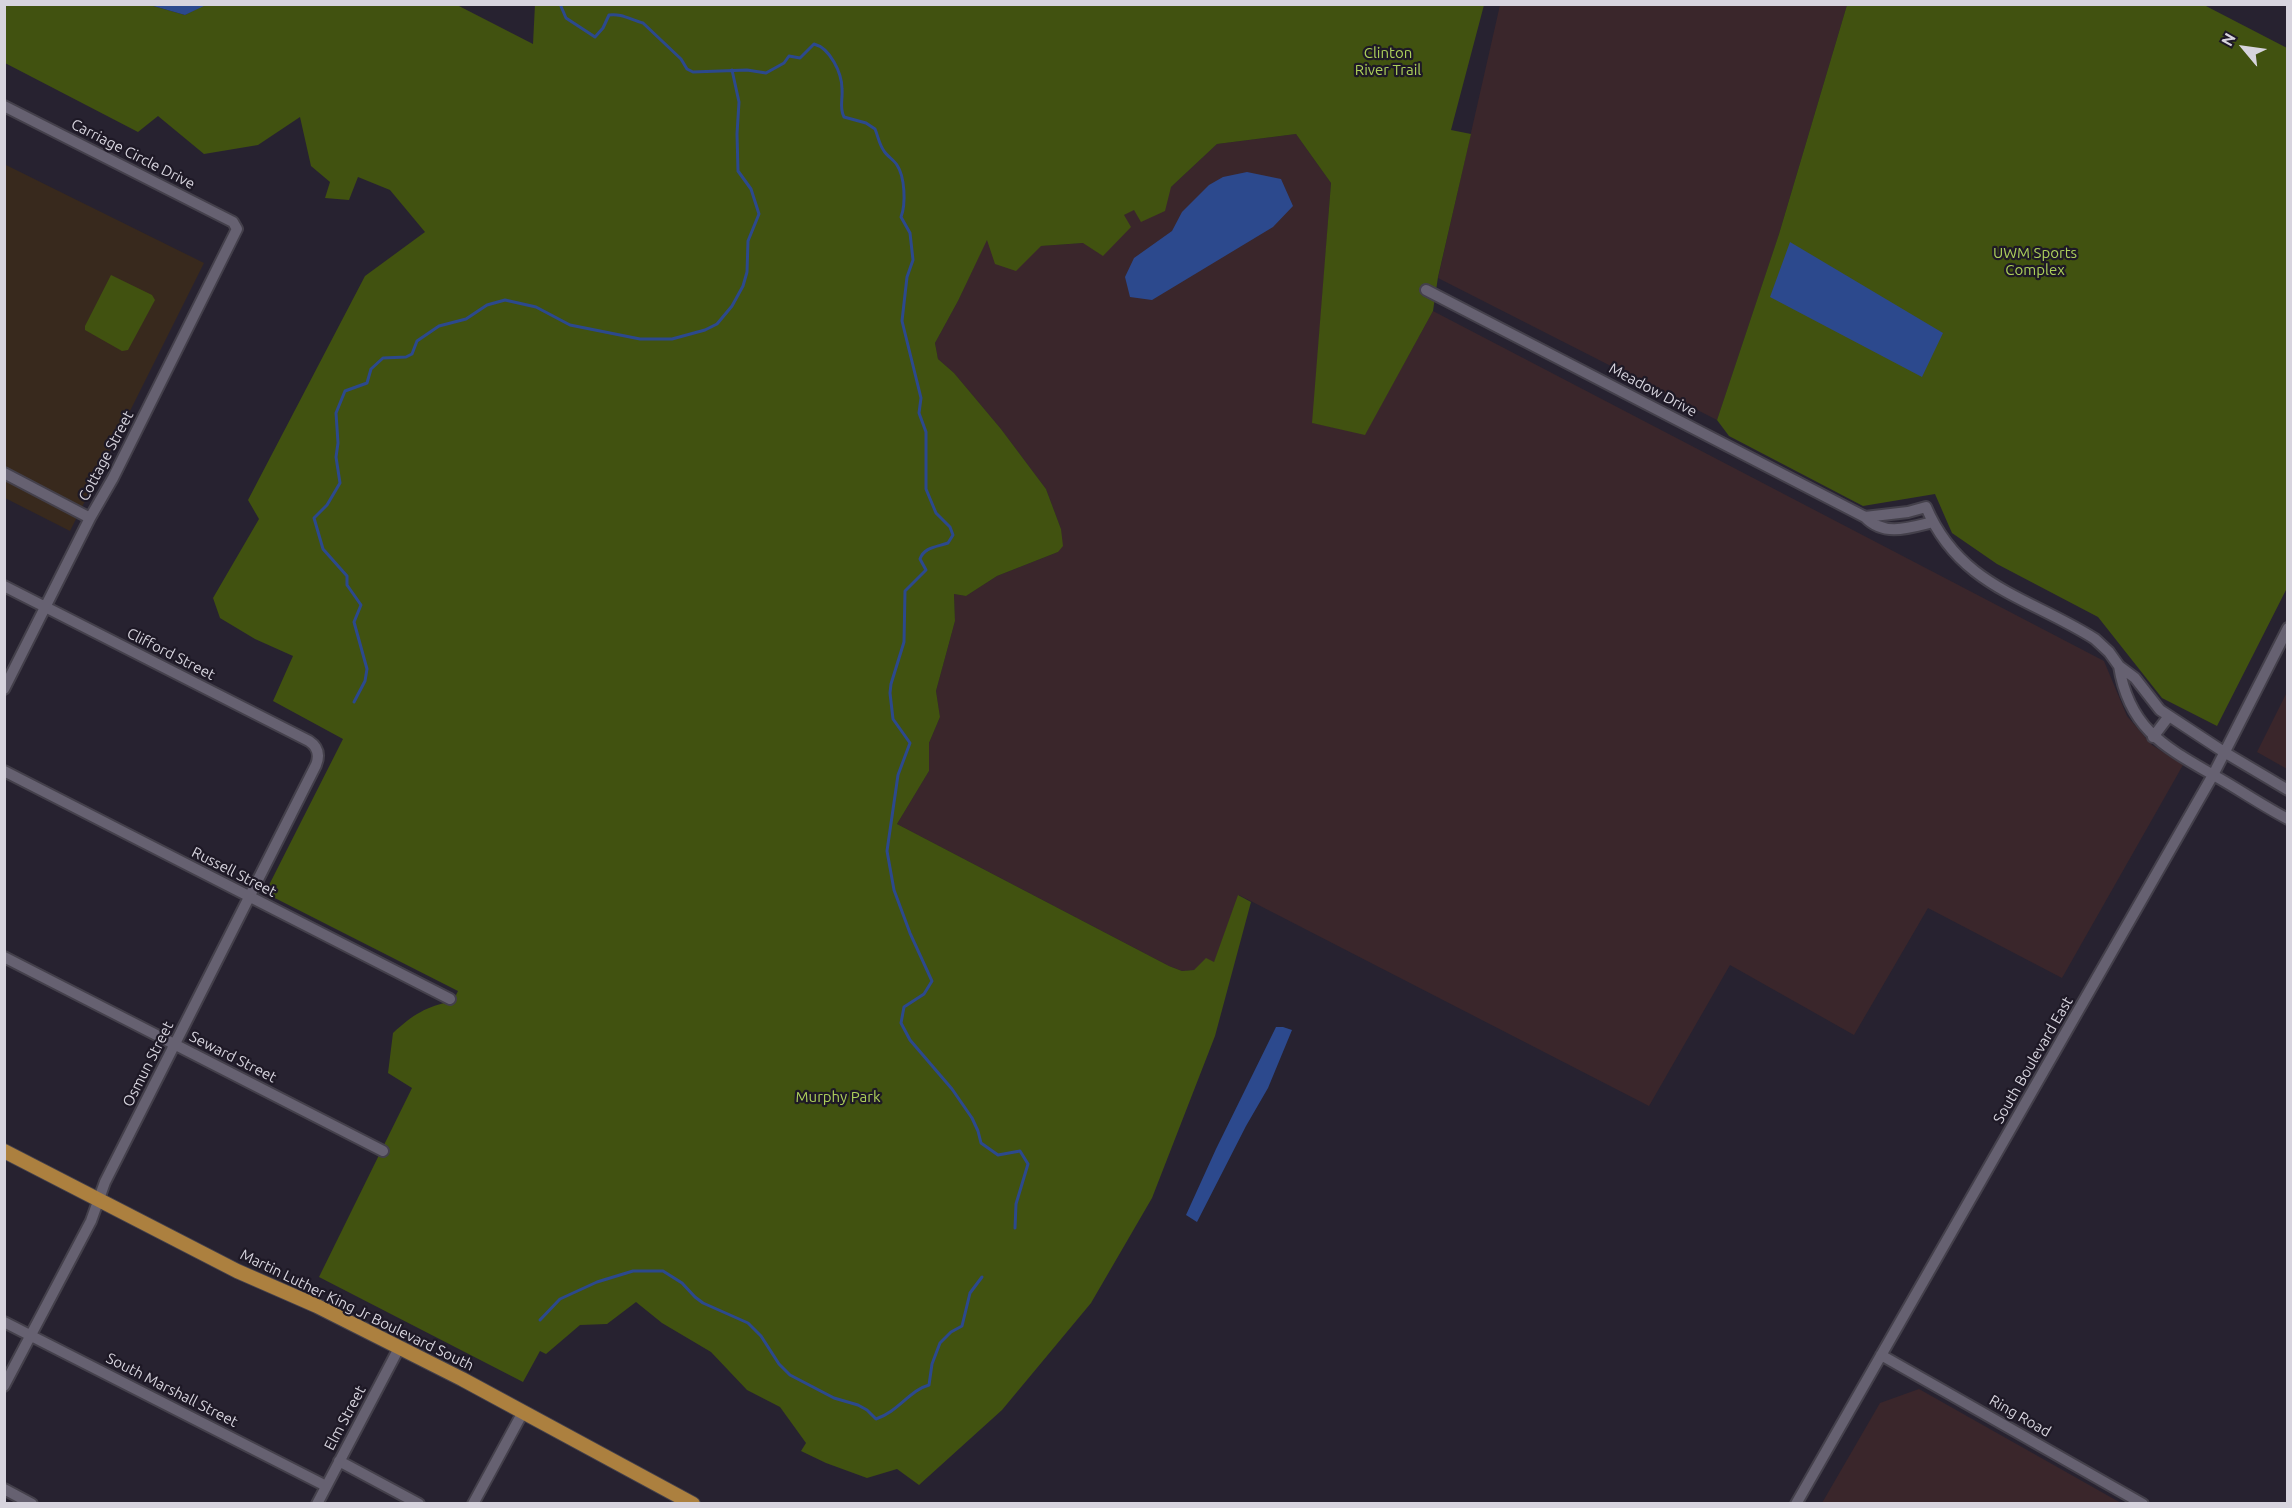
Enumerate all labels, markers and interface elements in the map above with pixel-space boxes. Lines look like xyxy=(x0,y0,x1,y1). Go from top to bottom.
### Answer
north arrow xyxy=(2214,18,2274,78)
text: N xyxy=(2217,30,2239,49)
park label: Clinton River Trail xyxy=(1355,44,1421,79)
street label: Carriage Circle Drive xyxy=(68,115,198,193)
park label: UWM Sports Complex xyxy=(1993,244,2077,279)
street label: Meadow Drive xyxy=(1606,359,1700,421)
street label: Cottage Street xyxy=(75,408,137,504)
street label: Clifford Street xyxy=(124,624,218,684)
street label: Russell Street xyxy=(189,843,279,901)
street label: South Boulevard East xyxy=(1989,993,2077,1127)
street label: Osmun Street xyxy=(119,1018,177,1110)
street label: Seward Street xyxy=(186,1027,280,1087)
park label: Murphy Park xyxy=(796,1088,880,1106)
street label: Martin Luther King Jr Boulevard South xyxy=(237,1245,477,1375)
street label: South Marshall Street xyxy=(103,1349,241,1431)
street label: Elm Street xyxy=(320,1383,370,1453)
street label: Ring Road xyxy=(1986,1391,2054,1441)

